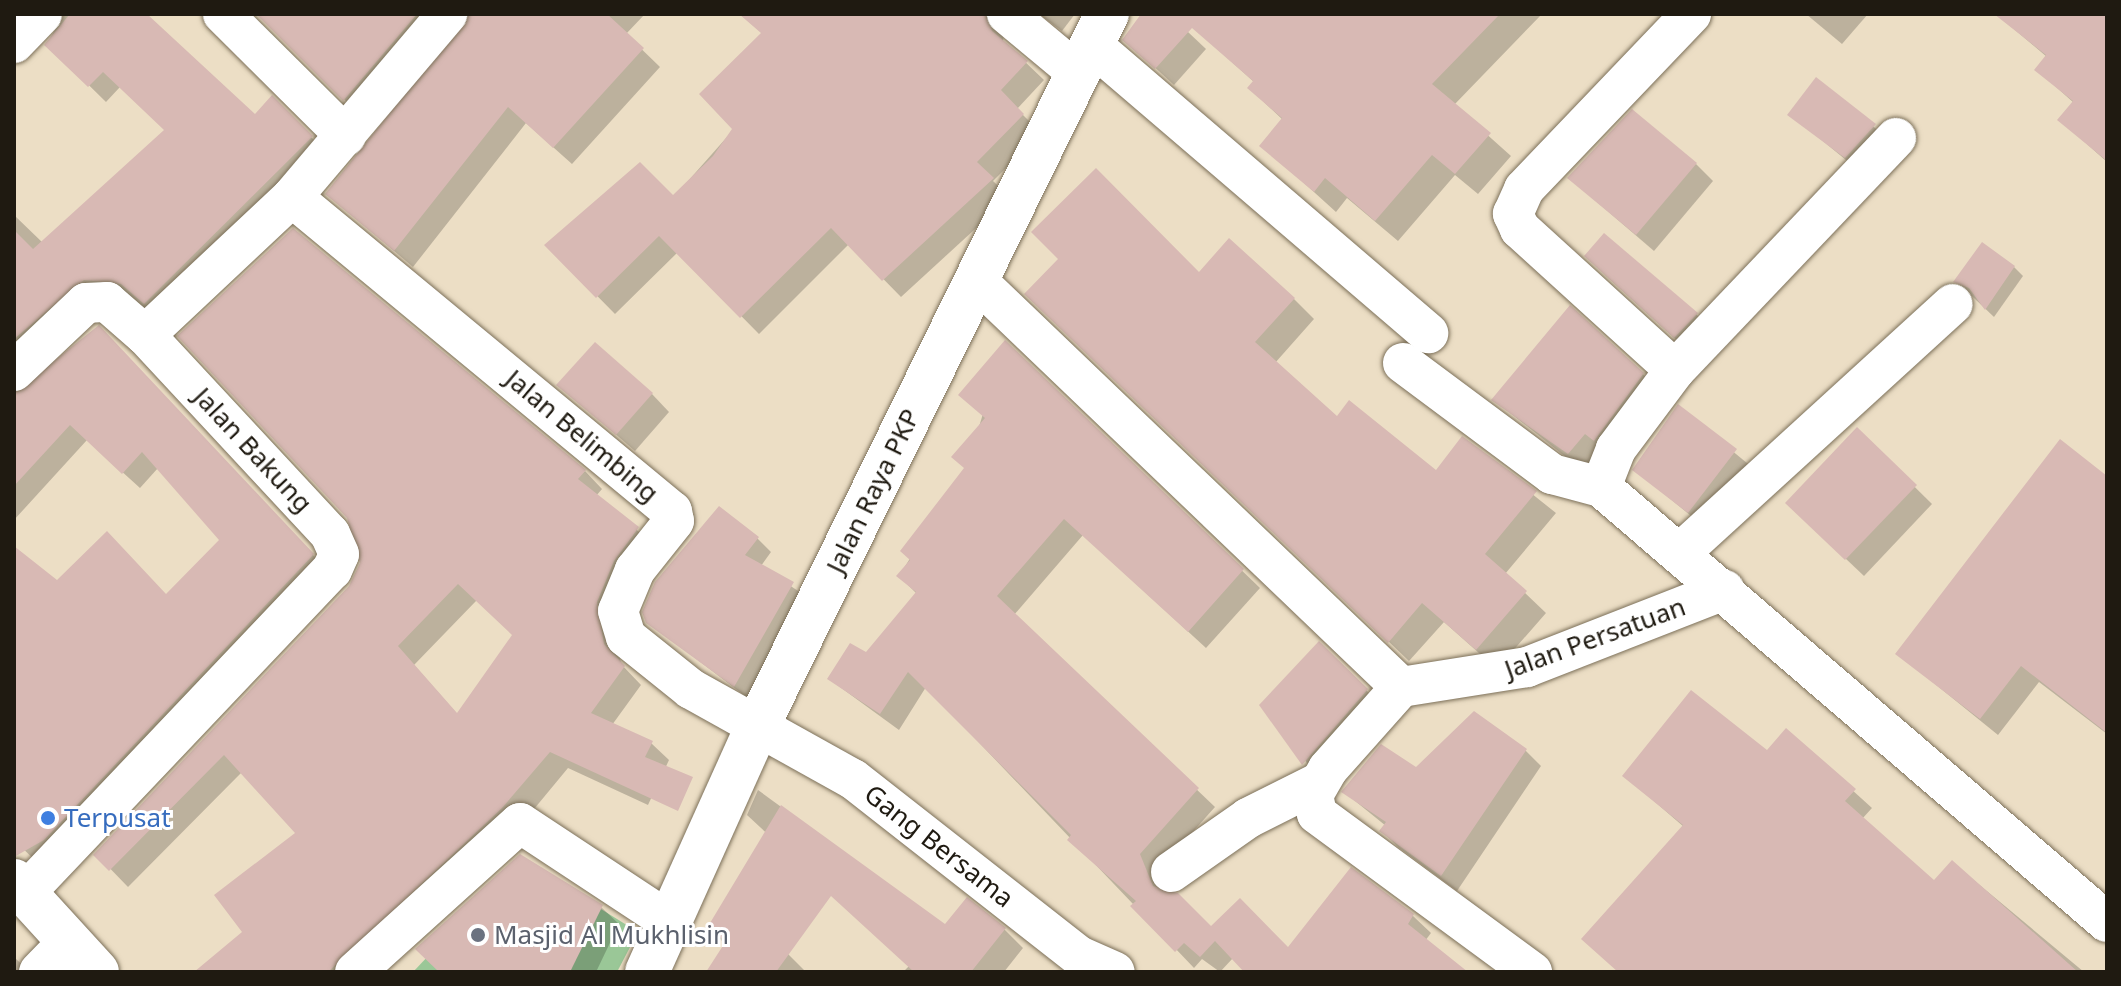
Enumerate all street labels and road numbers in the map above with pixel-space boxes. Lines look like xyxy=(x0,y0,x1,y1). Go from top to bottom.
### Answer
street label: Jalan Belimbing xyxy=(499,363,665,509)
street label: Jalan Bakung xyxy=(187,381,319,519)
street label: Jalan Raya PKP xyxy=(820,404,926,578)
street label: Jalan Persatuan xyxy=(1500,591,1690,685)
street label: Gang Bersama xyxy=(858,778,1020,914)

